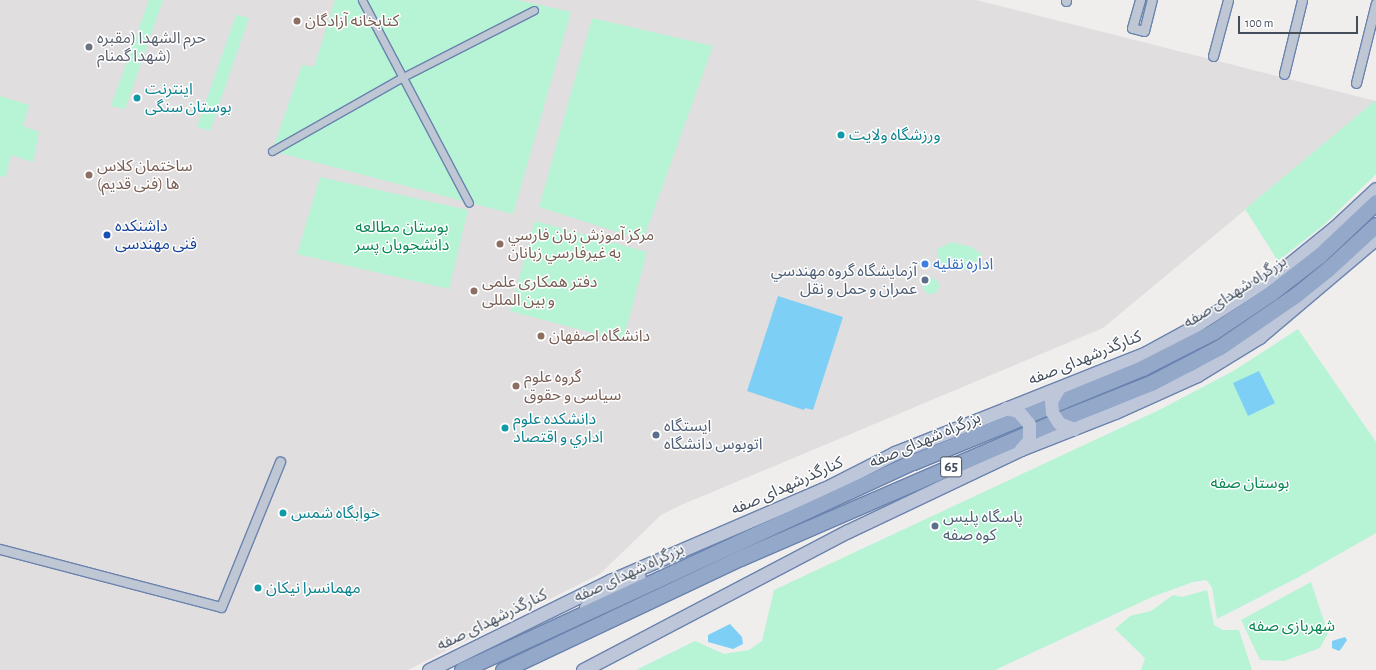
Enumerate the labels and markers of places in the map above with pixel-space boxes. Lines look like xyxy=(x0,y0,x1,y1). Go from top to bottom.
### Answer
place label: کتابخانه آزادگان xyxy=(305,11,399,31)
marker: کتابخانه آزادگان xyxy=(292,16,302,26)
place label: حرم الشهدا (مقبره شهدا گمنام) xyxy=(97,28,206,66)
marker: حرم الشهدا (مقبره شهدا گمنام) xyxy=(84,42,94,52)
place label: اینترنت بوستان سنگی xyxy=(145,79,232,117)
marker: اینترنت بوستان سنگی xyxy=(132,93,142,103)
place label: ورزشگاه ولایت xyxy=(849,125,941,145)
marker: ورزشگاه ولایت xyxy=(836,130,846,140)
place label: ساختمان کلاس ها (فنی قدیم) xyxy=(97,156,193,194)
marker: ساختمان کلاس ها (فنی قدیم) xyxy=(84,170,94,180)
place label: داشنکده فنی مهندسی xyxy=(115,216,197,254)
place label: مرکز آموزش زبان فارسي به غيرفارسي زبانان xyxy=(508,225,654,263)
marker: داشنکده فنی مهندسی xyxy=(102,230,112,240)
marker: مرکز آموزش زبان فارسي به غيرفارسي زبانان xyxy=(495,239,505,249)
place label: اداره نقليه xyxy=(933,254,993,274)
marker: اداره نقليه xyxy=(920,259,930,269)
place label: آزمايشگاه گروه مهندسي عمران و حمل و نقل xyxy=(771,261,917,299)
place label: دفتر همکاری علمی و بین المللی xyxy=(482,272,597,310)
marker: آزمايشگاه گروه مهندسي عمران و حمل و نقل xyxy=(920,275,930,285)
marker: دفتر همکاری علمی و بین المللی xyxy=(469,286,479,296)
place label: دانشگاه اصفهان xyxy=(549,326,650,346)
marker: دانشگاه اصفهان xyxy=(536,331,546,341)
place label: گروه علوم سیاسی و حقوق xyxy=(524,367,621,405)
marker: گروه علوم سیاسی و حقوق xyxy=(511,381,521,391)
place label: دانشکده علوم اداري و اقتصاد xyxy=(513,409,603,447)
place label: ایستگاه اتوبوس دانشگاه xyxy=(664,416,763,454)
marker: دانشکده علوم اداري و اقتصاد xyxy=(500,423,510,433)
marker: ایستگاه اتوبوس دانشگاه xyxy=(651,430,661,440)
place label: خوابگاه شمس xyxy=(291,503,380,523)
place label: پاسگاه پلیس کوه صفه xyxy=(943,507,1023,545)
marker: خوابگاه شمس xyxy=(278,508,288,518)
marker: پاسگاه پلیس کوه صفه xyxy=(930,521,940,531)
place label: مهمانسرا نیکان xyxy=(266,578,361,598)
marker: مهمانسرا نیکان xyxy=(253,583,263,593)

